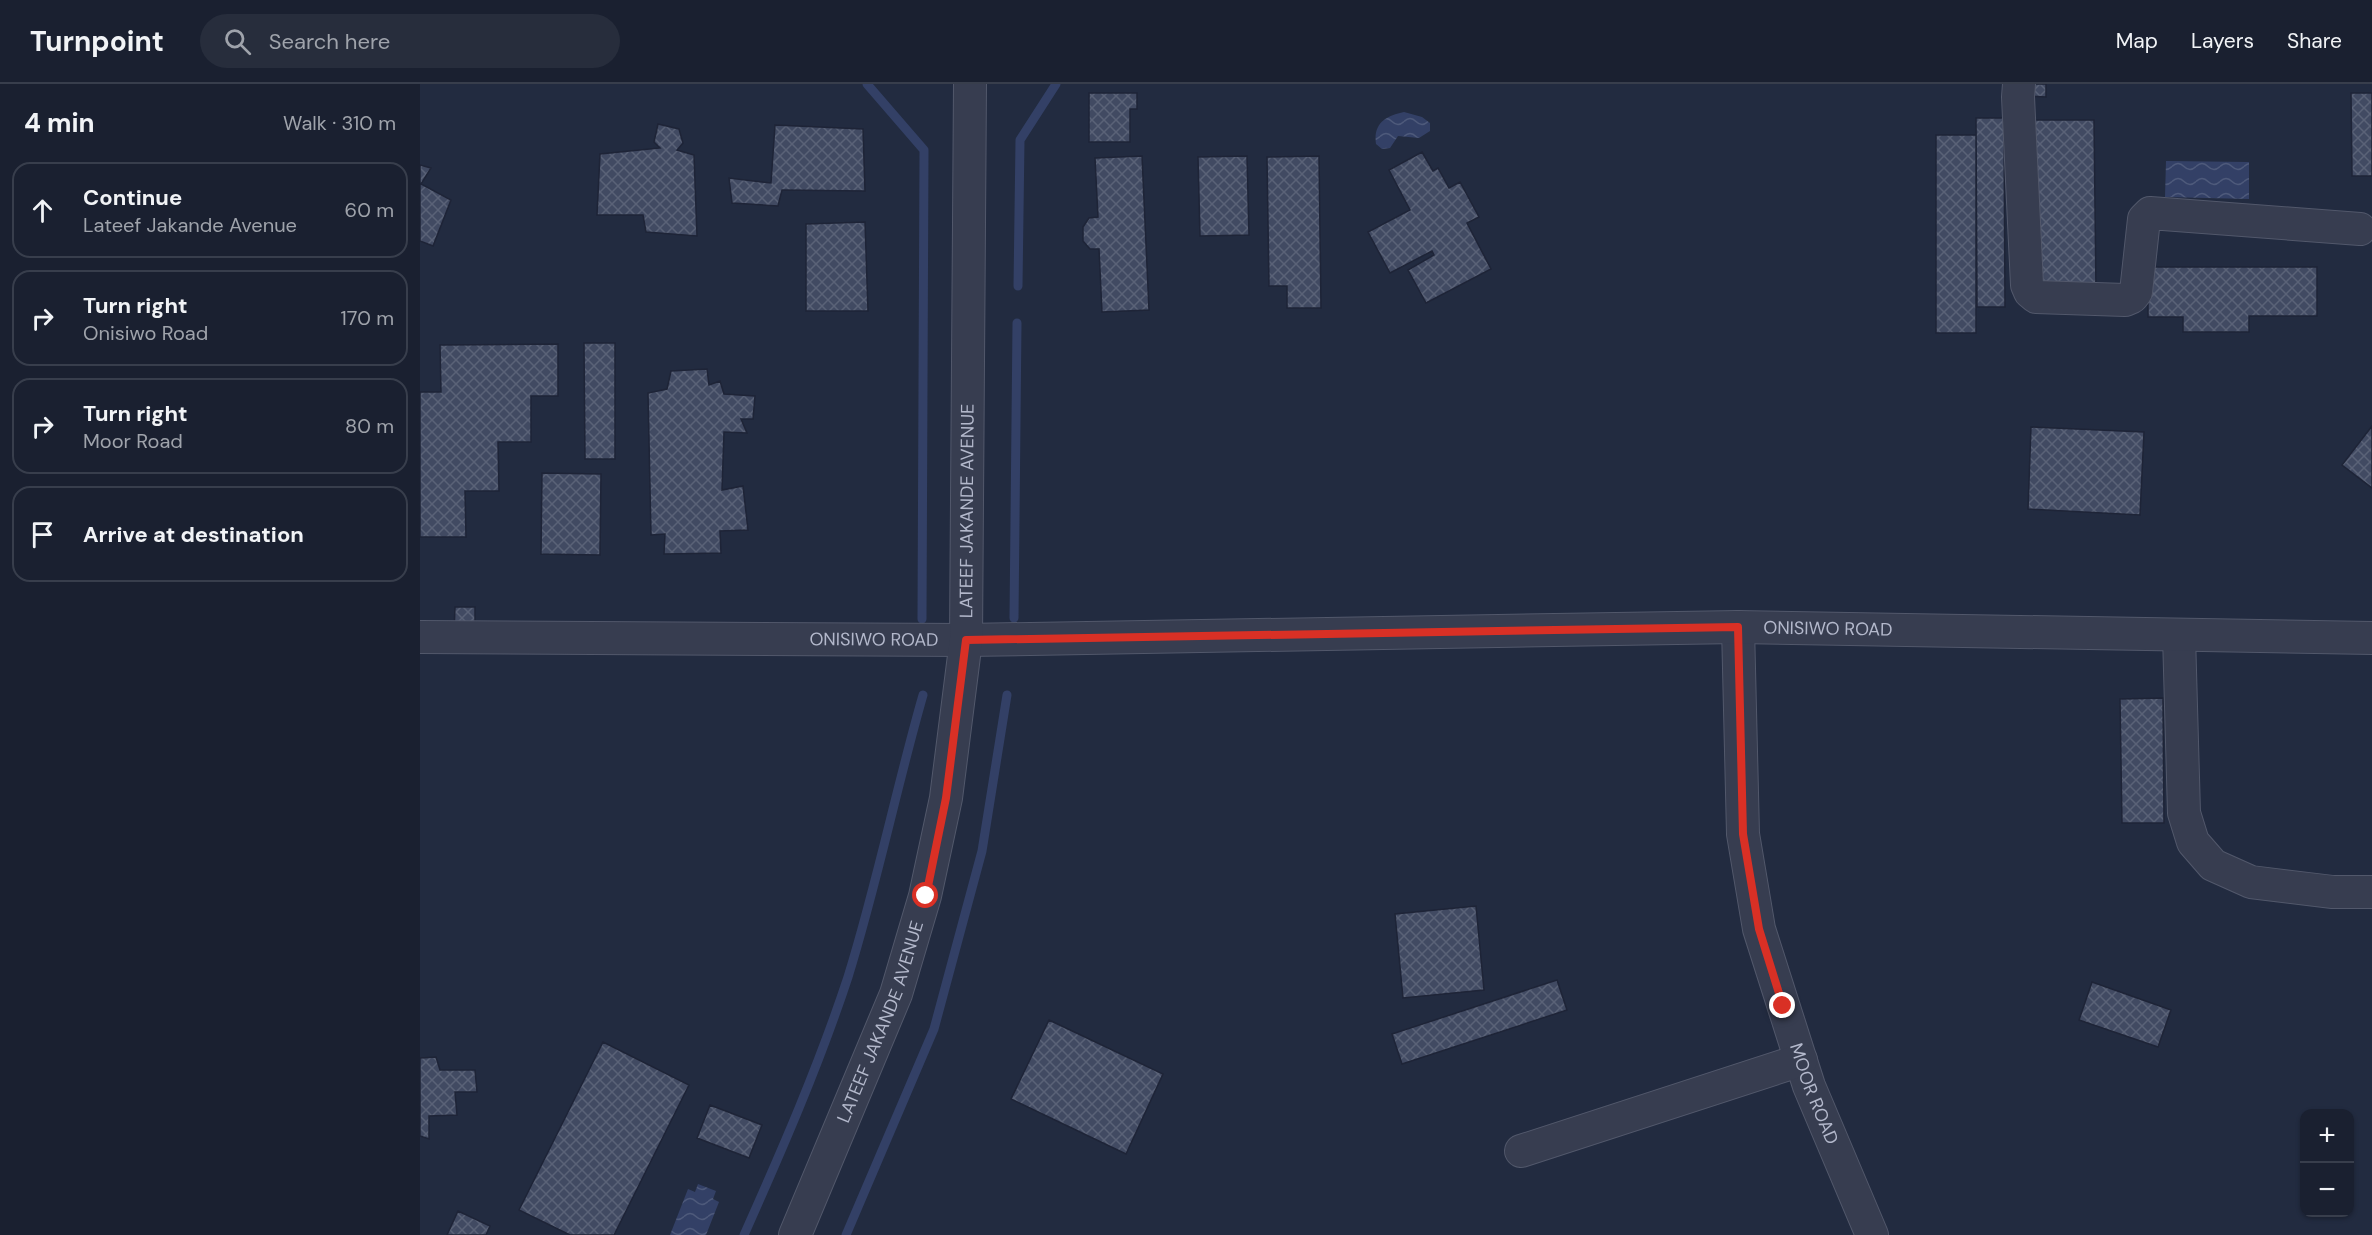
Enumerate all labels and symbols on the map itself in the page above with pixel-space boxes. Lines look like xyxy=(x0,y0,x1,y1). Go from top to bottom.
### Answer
street label: LATEEF JAKANDE AVENUE xyxy=(954,404,980,618)
street label: ONISIWO ROAD xyxy=(1763,615,1893,642)
street label: ONISIWO ROAD xyxy=(809,627,939,652)
route start xyxy=(912,882,938,908)
street label: LATEEF JAKANDE AVENUE xyxy=(831,918,929,1126)
route end xyxy=(1769,992,1795,1018)
street label: MOOR ROAD xyxy=(1784,1040,1844,1148)

